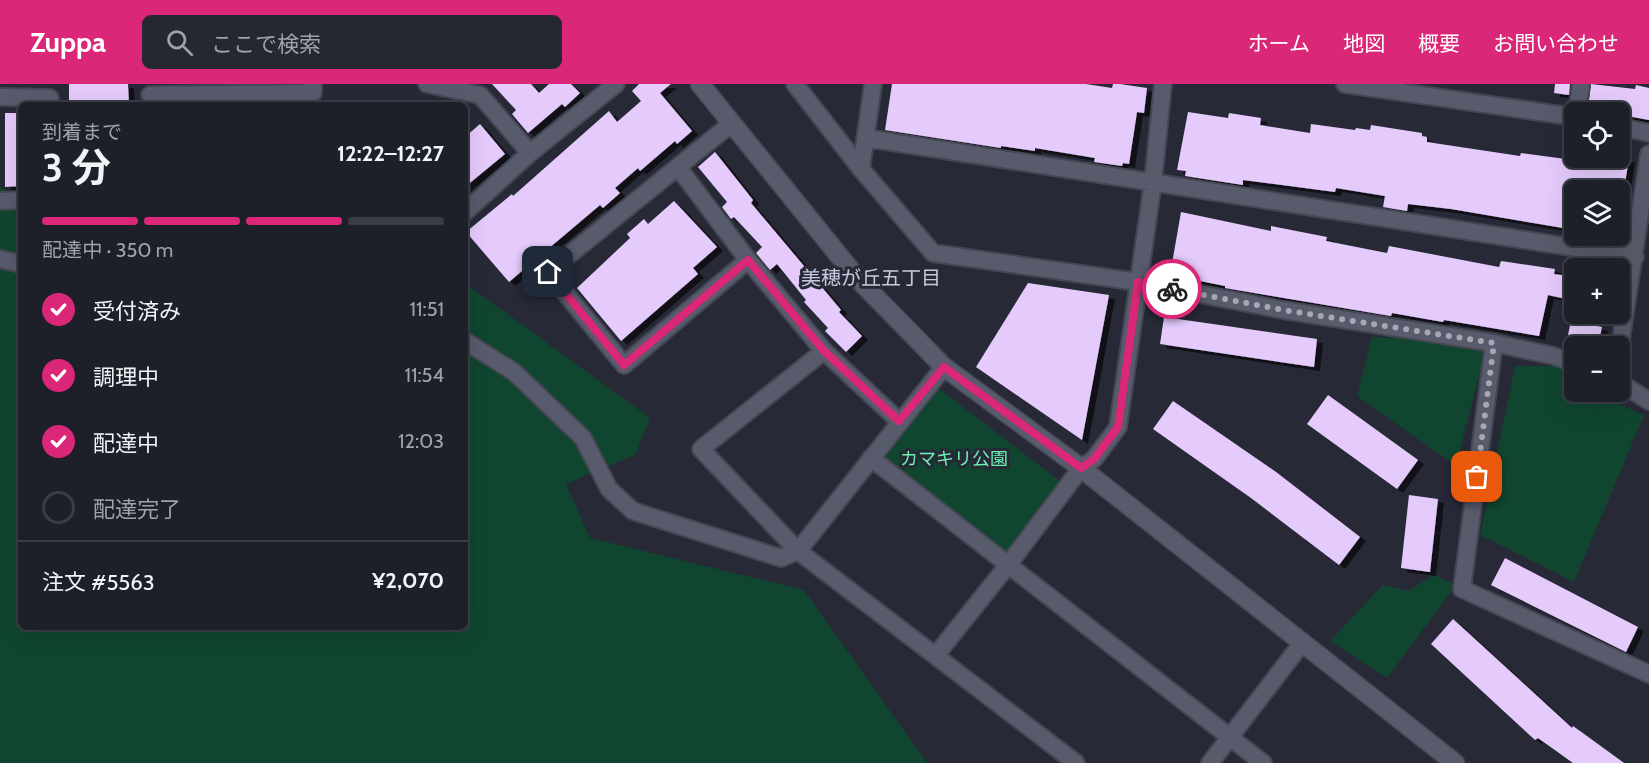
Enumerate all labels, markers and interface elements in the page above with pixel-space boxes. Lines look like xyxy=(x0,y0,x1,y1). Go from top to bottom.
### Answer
search box xyxy=(142,15,562,69)
text: Zuppa xyxy=(30,25,106,59)
icon: search xyxy=(163,26,196,59)
text: ここで検索 xyxy=(211,31,321,58)
text: ホーム xyxy=(1248,31,1310,56)
text: 地図 xyxy=(1343,31,1385,56)
text: 概要 xyxy=(1418,31,1460,56)
text: お問い合わせ xyxy=(1493,31,1619,56)
map controls xyxy=(1564,102,1630,402)
button: locate xyxy=(1564,102,1630,168)
text: 到着まで xyxy=(42,120,122,144)
text: 12:22–12:27 xyxy=(337,140,444,167)
text: 3 分 xyxy=(42,143,111,191)
button: layers xyxy=(1564,180,1630,246)
text: 配達中 · 350 m xyxy=(42,238,173,262)
pin xyxy=(522,246,573,297)
icon: home xyxy=(531,255,564,288)
button: + xyxy=(1564,258,1630,324)
courier xyxy=(1142,259,1202,319)
district label: 美穂が丘五丁目 xyxy=(801,266,941,290)
icon: bike xyxy=(1156,273,1189,306)
icon: check xyxy=(42,293,75,326)
text: 11:51 xyxy=(409,297,444,321)
text: 受付済み xyxy=(93,298,181,325)
button: − xyxy=(1564,336,1630,402)
icon: check xyxy=(42,359,75,392)
text: 11:54 xyxy=(404,363,444,387)
text: 調理中 xyxy=(93,364,159,391)
icon: check xyxy=(42,425,75,458)
text: 12:03 xyxy=(398,429,444,453)
text: 配達中 xyxy=(93,430,159,457)
park label: カマキリ公園 xyxy=(900,448,1008,470)
pin xyxy=(1451,451,1502,502)
icon: bag xyxy=(1460,460,1493,493)
text: 配達完了 xyxy=(93,496,181,523)
text: ¥2,070 xyxy=(372,567,444,594)
text: 注文 #5563 xyxy=(42,569,155,596)

